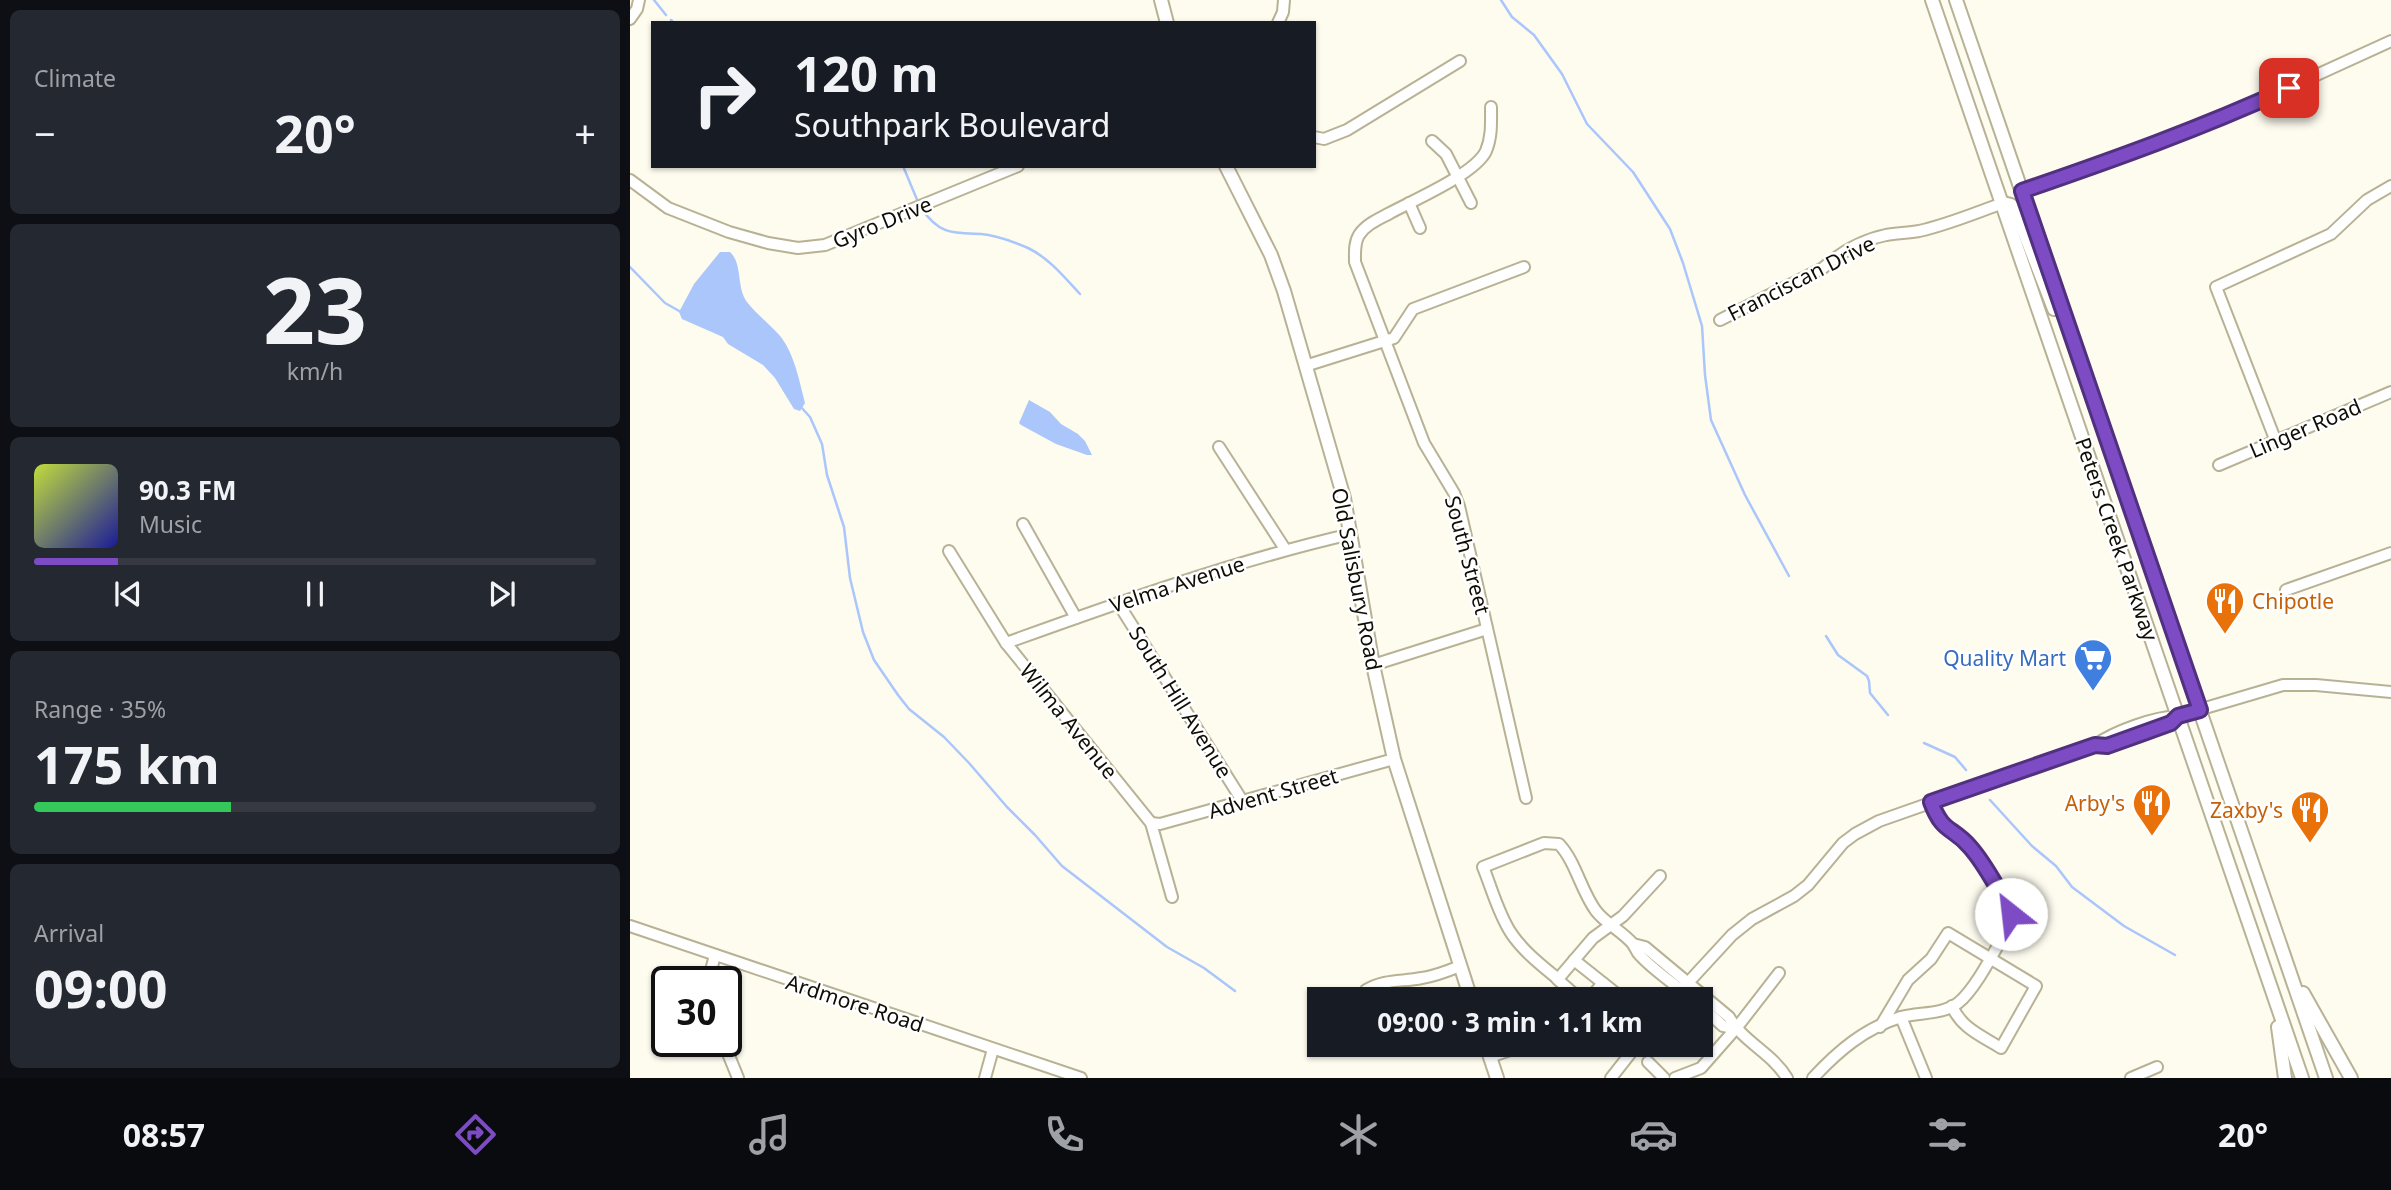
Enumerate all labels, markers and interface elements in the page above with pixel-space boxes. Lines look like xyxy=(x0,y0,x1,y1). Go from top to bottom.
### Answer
text: 120 m xyxy=(794,40,939,106)
icon: right xyxy=(679,49,770,140)
pin xyxy=(2259,58,2319,118)
text: Climate xyxy=(34,62,116,94)
icon: arrive xyxy=(2270,69,2308,107)
text: 20° xyxy=(274,97,356,168)
text: Southpark Boulevard xyxy=(794,103,1110,146)
text: − xyxy=(34,107,56,159)
text: + xyxy=(574,107,596,159)
street label: Gyro Drive xyxy=(828,189,936,255)
street label: Franciscan Drive xyxy=(1723,229,1879,327)
text: 23 xyxy=(263,247,367,371)
text: km/h xyxy=(287,355,343,387)
street label: Linger Road xyxy=(2245,392,2365,464)
street label: Peters Creek Parkway xyxy=(2069,434,2165,645)
text: 90.3 FM xyxy=(139,472,236,508)
street label: Old Salisbury Road xyxy=(1326,485,1388,673)
street label: South Street xyxy=(1439,493,1497,618)
text: Music xyxy=(139,508,202,540)
street label: Velma Avenue xyxy=(1106,549,1248,619)
icon: previous xyxy=(109,575,147,613)
icon: pause xyxy=(296,575,334,613)
icon: next xyxy=(483,575,521,613)
restaurant icon: Chipotle xyxy=(2204,580,2246,635)
place label: Chipotle xyxy=(2252,587,2334,615)
street label: South Hill Avenue xyxy=(1123,621,1239,783)
supermarket icon: Quality Mart xyxy=(2072,637,2114,692)
place label: Quality Mart xyxy=(1943,644,2066,672)
street label: Wilma Avenue xyxy=(1014,657,1124,785)
text: Range · 35% xyxy=(34,693,166,725)
text: 175 km xyxy=(34,728,220,799)
street label: Advent Street xyxy=(1205,761,1341,825)
restaurant icon: Arby's xyxy=(2131,782,2173,837)
place label: Arby's xyxy=(2065,789,2125,817)
restaurant icon: Zaxby's xyxy=(2289,789,2331,844)
place label: Zaxby's xyxy=(2210,796,2283,824)
position arrow xyxy=(1974,877,2048,951)
text: Arrival xyxy=(34,917,104,949)
text: 09:00 xyxy=(34,952,168,1023)
speed limit sign: 30 xyxy=(651,966,742,1057)
street label: Ardmore Road xyxy=(783,968,927,1038)
text: 09:00 · 3 min · 1.1 km xyxy=(1377,1004,1643,1040)
icon: directions xyxy=(451,1110,500,1159)
icon: music xyxy=(745,1110,794,1159)
icon: phone xyxy=(1040,1110,1089,1159)
icon: climate xyxy=(1334,1110,1383,1159)
icon: car xyxy=(1629,1110,1678,1159)
icon: filters xyxy=(1923,1110,1972,1159)
text: 08:57 xyxy=(123,1113,205,1156)
text: 20° xyxy=(2218,1113,2268,1156)

